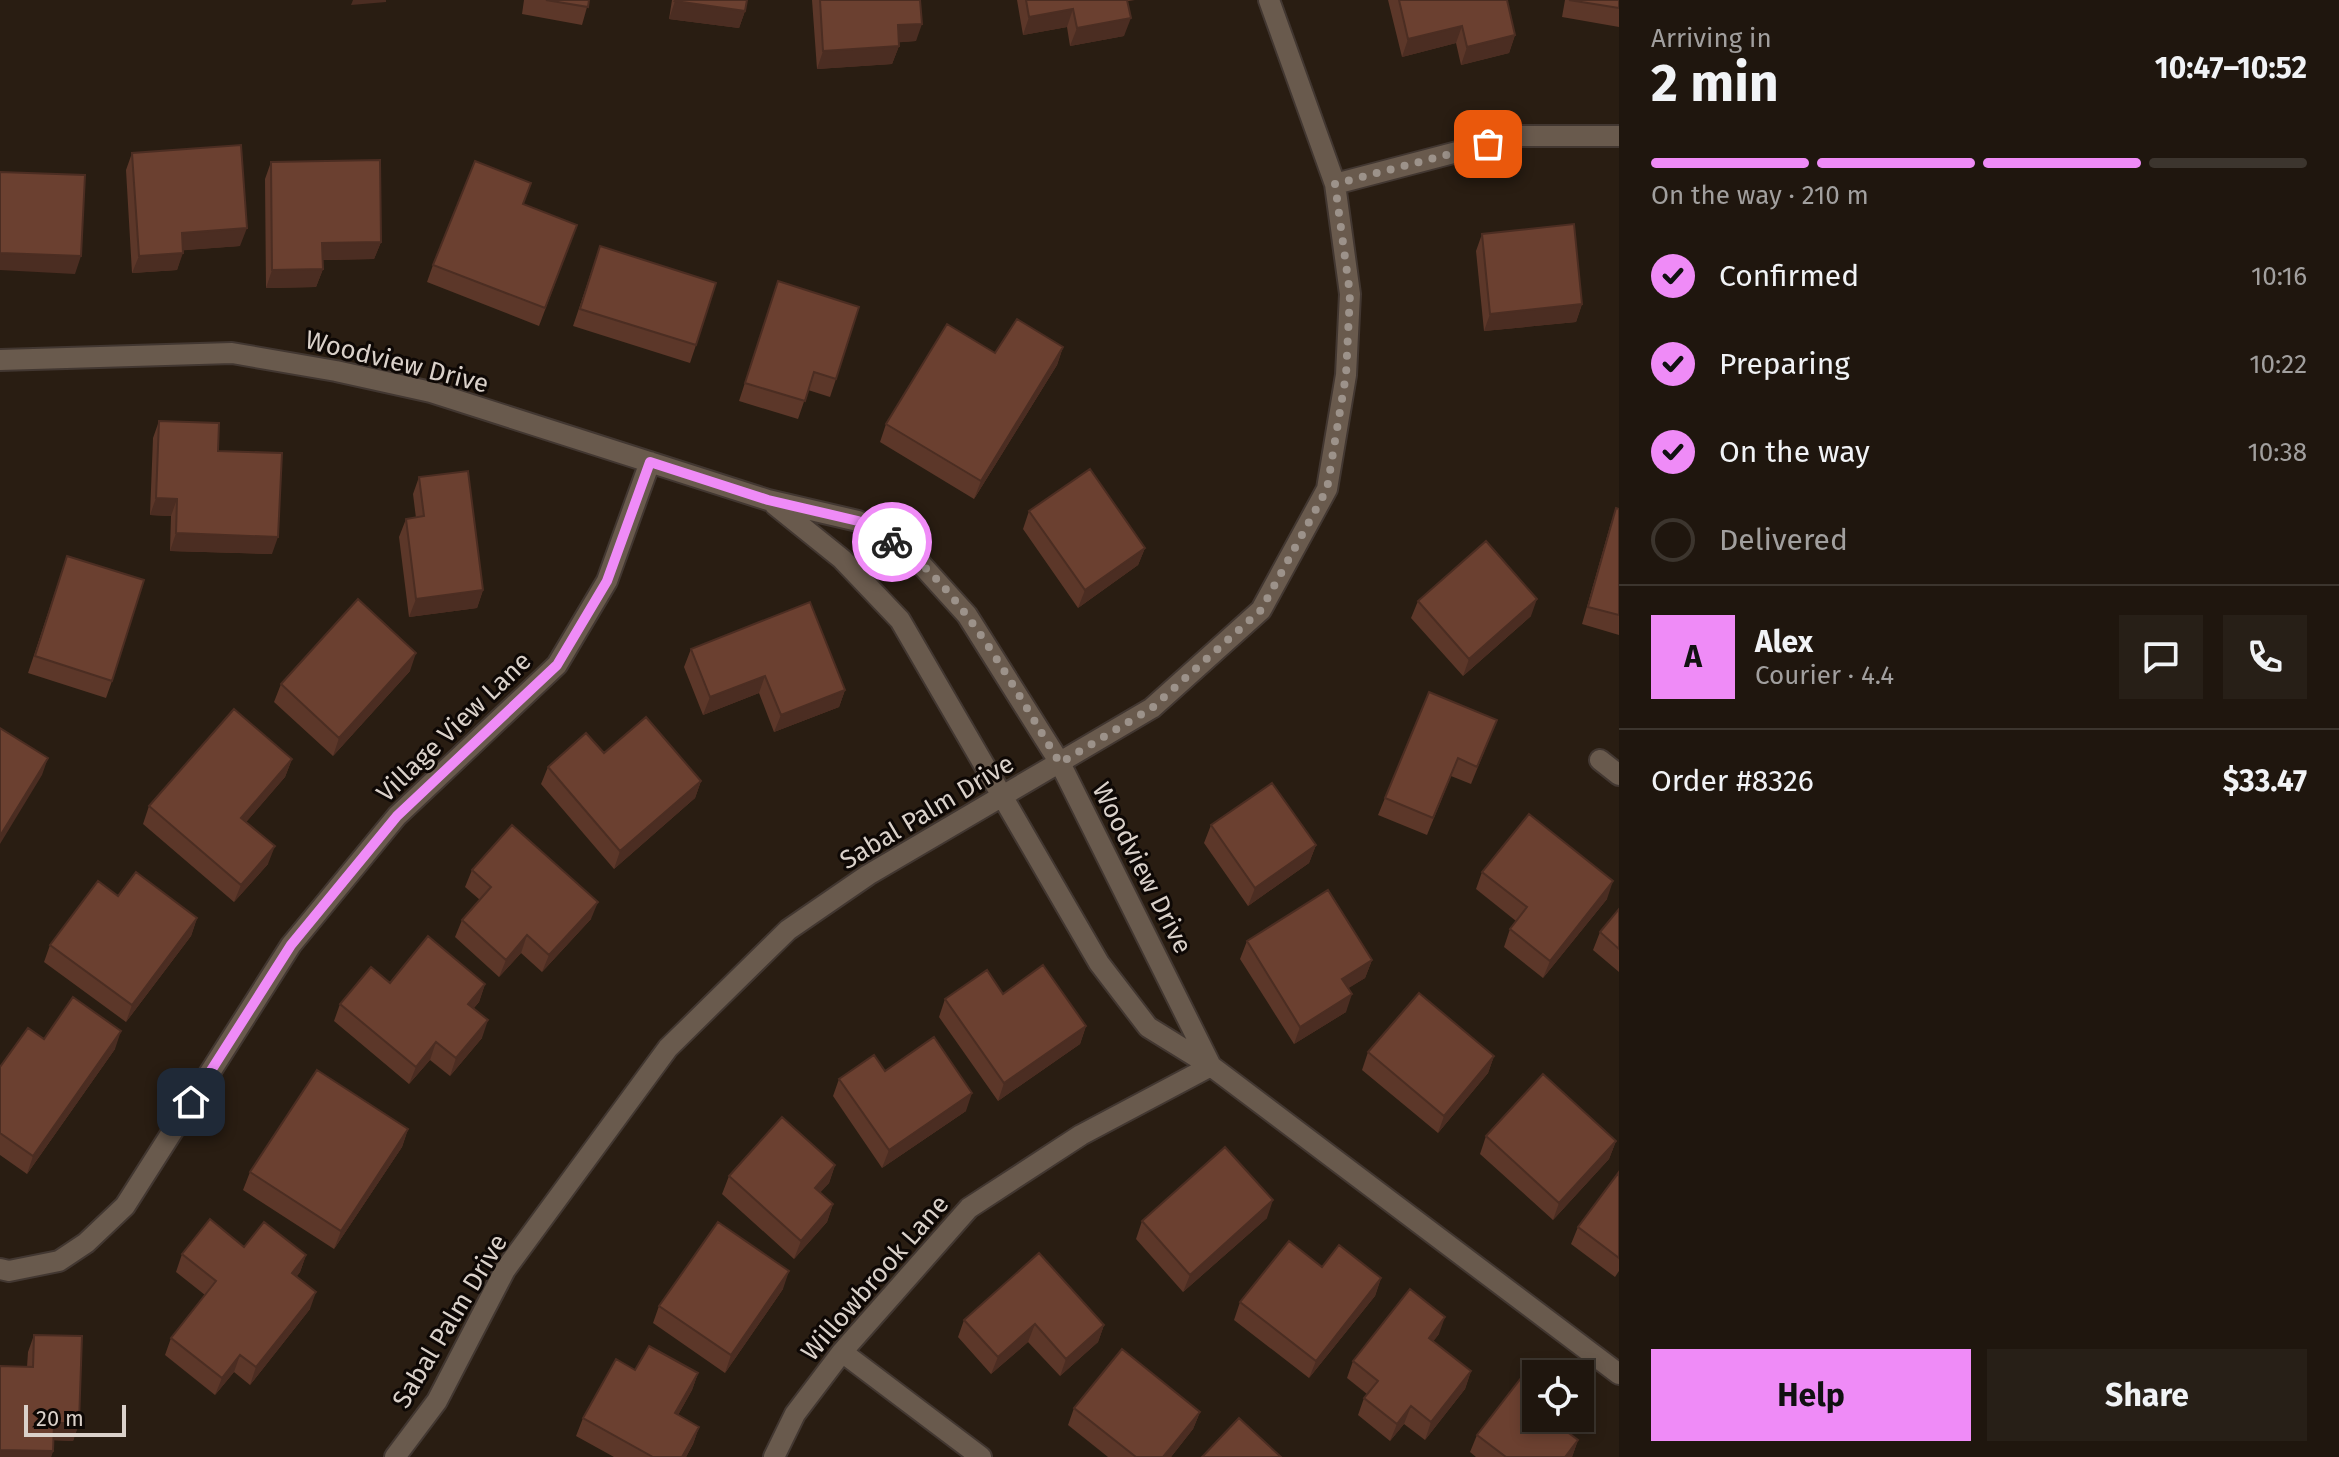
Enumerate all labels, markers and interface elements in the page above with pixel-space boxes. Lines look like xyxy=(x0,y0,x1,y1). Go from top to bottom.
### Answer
text: Arriving in xyxy=(1651,23,1772,54)
text: 10:47–10:52 xyxy=(2155,50,2307,86)
text: 2 min xyxy=(1651,52,1779,115)
pin xyxy=(1454,110,1522,178)
icon: bag xyxy=(1466,122,1510,166)
text: On the way · 210 m xyxy=(1651,180,1869,211)
icon: check xyxy=(1651,254,1695,298)
text: Confirmed xyxy=(1719,258,1859,294)
text: 10:16 xyxy=(2251,261,2307,292)
street label: Woodview Drive xyxy=(302,324,492,400)
icon: check xyxy=(1651,342,1695,386)
text: Preparing xyxy=(1719,346,1850,382)
text: 10:22 xyxy=(2249,349,2307,380)
icon: check xyxy=(1651,430,1695,474)
text: On the way xyxy=(1719,434,1870,470)
text: 10:38 xyxy=(2247,437,2307,468)
courier xyxy=(852,502,932,582)
icon: bike xyxy=(870,520,914,564)
text: Delivered xyxy=(1719,522,1848,558)
button: chat xyxy=(2119,615,2203,699)
button: phone xyxy=(2223,615,2307,699)
text: Alex xyxy=(1755,624,1813,660)
text: A xyxy=(1684,639,1702,675)
street label: Village View Lane xyxy=(370,645,538,809)
text: Courier · 4.4 xyxy=(1755,660,1894,691)
street label: Sabal Palm Drive xyxy=(834,748,1020,876)
text: Order #8326 xyxy=(1651,763,1814,799)
text: $33.47 xyxy=(2223,763,2307,799)
street label: Woodview Drive xyxy=(1086,777,1198,959)
pin xyxy=(157,1068,225,1136)
icon: home xyxy=(169,1080,213,1124)
street label: Willowbrook Lane xyxy=(795,1189,955,1367)
street label: Sabal Palm Drive xyxy=(386,1228,514,1414)
button: Help xyxy=(1651,1349,1971,1441)
button: Share xyxy=(1987,1349,2307,1441)
map controls xyxy=(1522,1360,1594,1432)
button: locate xyxy=(1522,1360,1594,1432)
scale bar xyxy=(24,1401,126,1437)
text: 20 m xyxy=(36,1405,84,1432)

